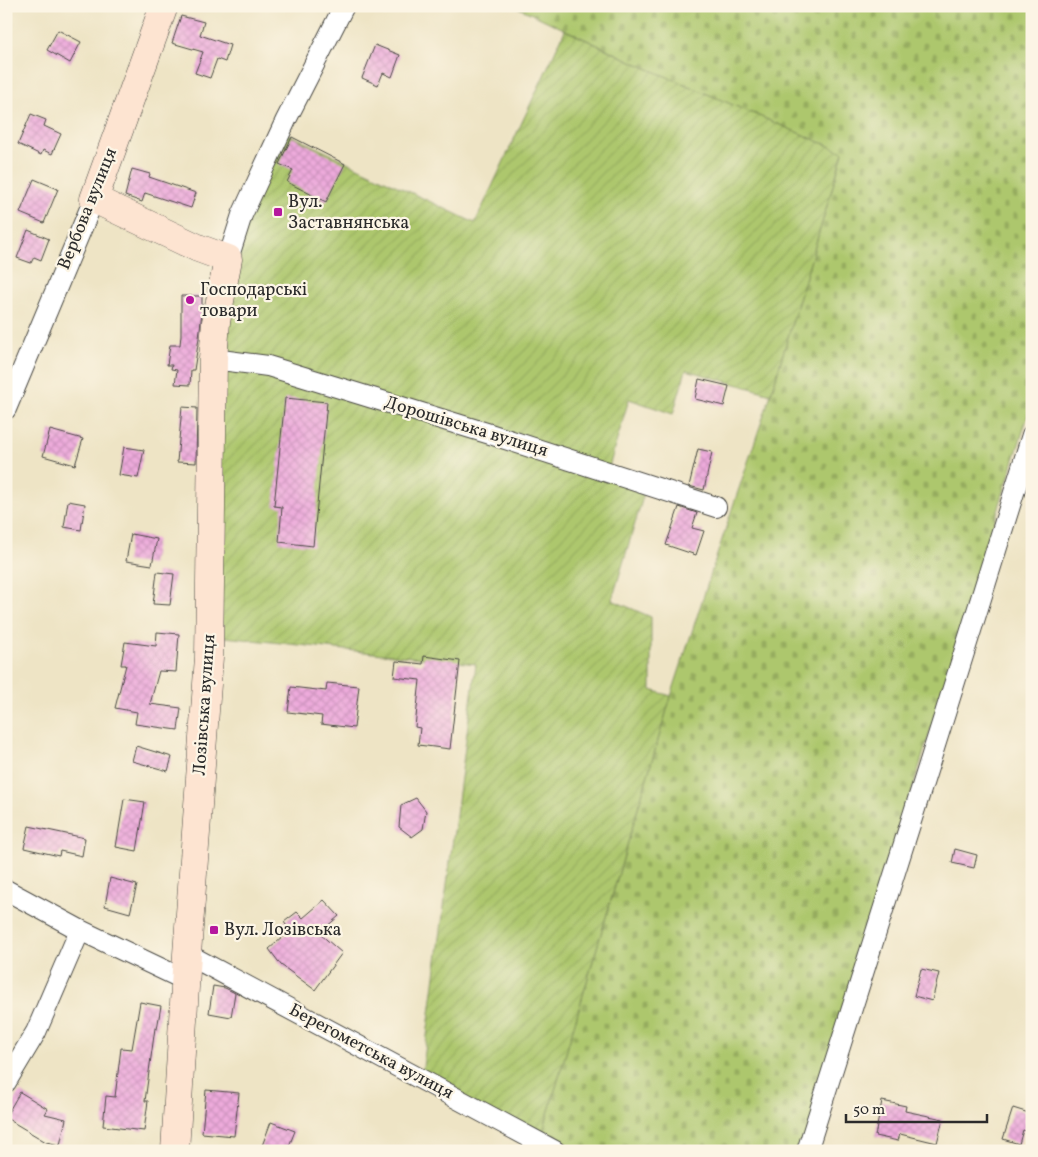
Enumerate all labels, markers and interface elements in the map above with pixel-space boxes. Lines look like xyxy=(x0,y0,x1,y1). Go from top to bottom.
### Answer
street label: Вербова вулиця xyxy=(52,144,124,274)
place label: Вул. Заставнянська xyxy=(288,190,409,236)
marker: Вул. Заставнянська xyxy=(272,206,284,218)
place label: Господарські товари xyxy=(200,278,307,324)
marker: Господарські товари xyxy=(184,294,196,306)
street label: Дорошівська вулиця xyxy=(381,390,551,464)
street label: Лозівська вулиця xyxy=(188,633,222,777)
place label: Вул. Лозівська xyxy=(224,918,342,943)
marker: Вул. Лозівська xyxy=(208,924,220,936)
street label: Берегометська вулиця xyxy=(284,998,458,1106)
scale bar xyxy=(846,1092,987,1124)
text: 50 m xyxy=(853,1100,885,1121)

